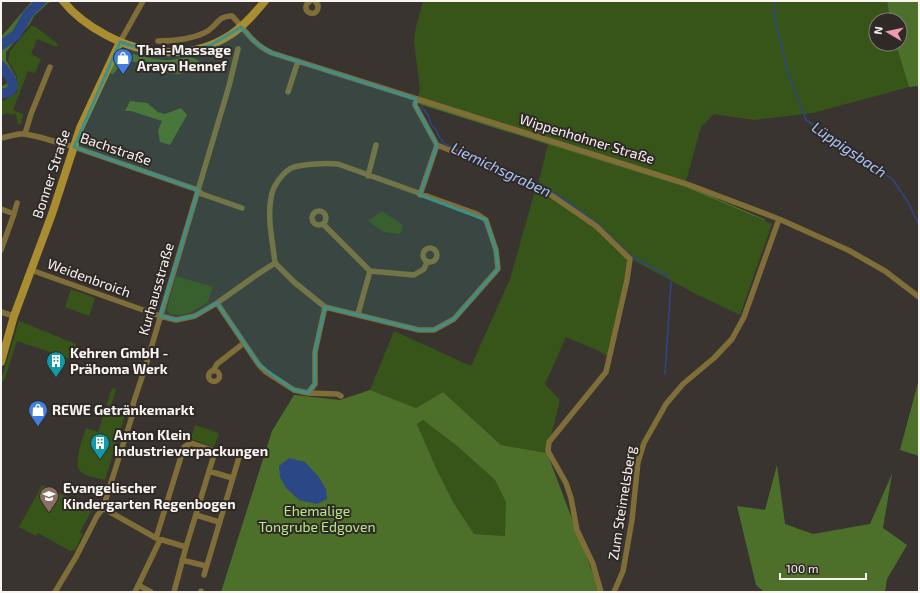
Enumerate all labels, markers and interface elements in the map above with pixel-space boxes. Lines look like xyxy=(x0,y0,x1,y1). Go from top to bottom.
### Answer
north arrow xyxy=(868,12,908,52)
text: N xyxy=(871,25,885,35)
place label: Thai-Massage Araya Hennef xyxy=(137,41,231,74)
shop icon: Thai-Massage Araya Hennef xyxy=(112,47,134,75)
street label: Wippenhohner Straße xyxy=(518,110,657,167)
water label: Lüppigsbach xyxy=(809,118,890,181)
street label: Bonner Straße xyxy=(28,127,73,220)
street label: Bachstraße xyxy=(78,128,154,169)
water label: Liemichsgraben xyxy=(449,138,554,200)
street label: Kurhausstraße xyxy=(134,241,177,337)
street label: Weidenbroich xyxy=(45,255,133,300)
place label: Kehren GmbH - Prähoma Werk xyxy=(70,344,168,377)
building icon: Kehren GmbH - Prähoma Werk xyxy=(45,350,67,378)
shop icon: REWE Getränkemarkt xyxy=(27,399,49,427)
place label: REWE Getränkemarkt xyxy=(52,401,195,418)
place label: Anton Klein Industrieverpackungen xyxy=(114,426,268,459)
building icon: Anton Klein Industrieverpackungen xyxy=(89,432,111,460)
street label: Zum Steimelsberg xyxy=(604,444,639,561)
place label: Evangelischer Kindergarten Regenbogen xyxy=(63,479,236,512)
school or university icon: Evangelischer Kindergarten Regenbogen xyxy=(38,485,60,513)
park label: Ehemalige Tongrube Edgoven xyxy=(258,502,376,535)
scale bar xyxy=(780,555,866,581)
text: 100 m xyxy=(786,561,818,575)

